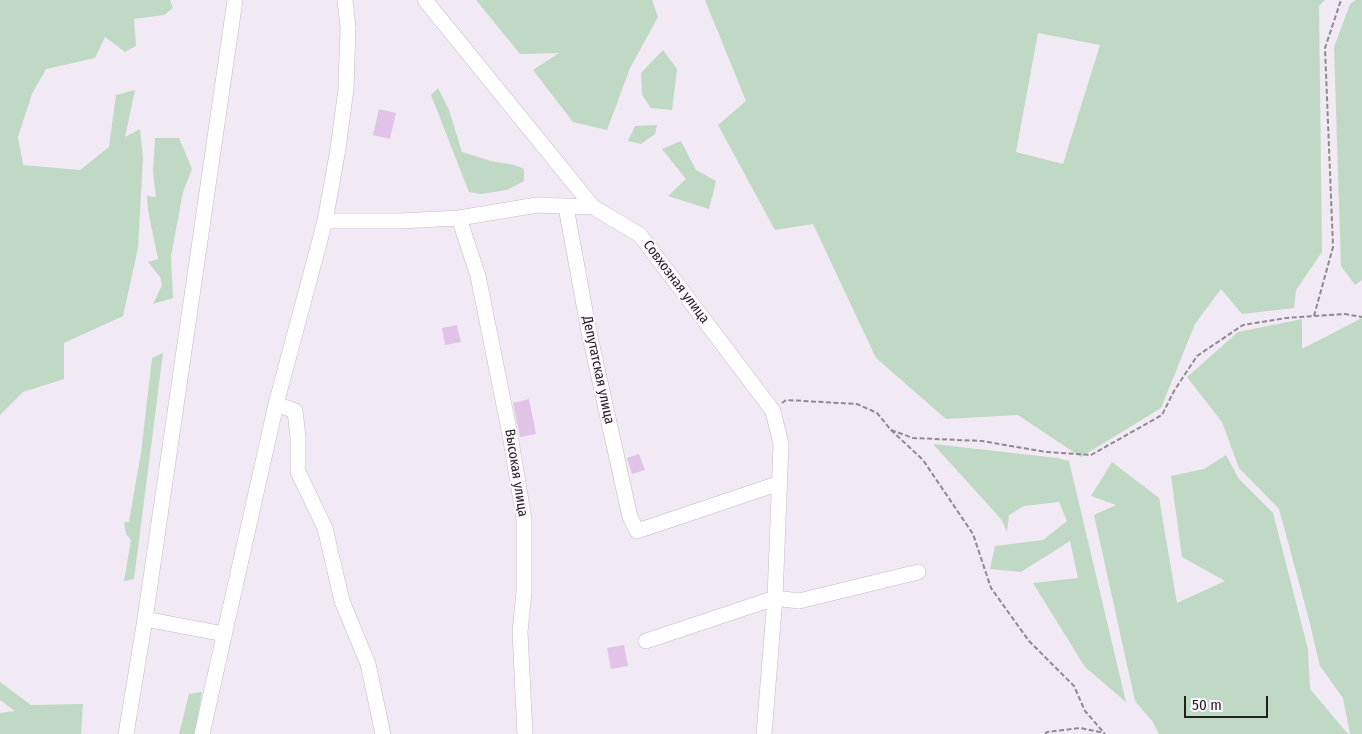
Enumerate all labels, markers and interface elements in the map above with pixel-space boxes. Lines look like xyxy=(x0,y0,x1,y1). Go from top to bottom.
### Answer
street label: Совхозная улица xyxy=(639,237,713,327)
street label: Депутатская улица xyxy=(578,314,618,426)
street label: Высокая улица xyxy=(501,428,531,518)
scale bar xyxy=(1187,686,1271,718)
text: 50 m xyxy=(1192,696,1222,714)

